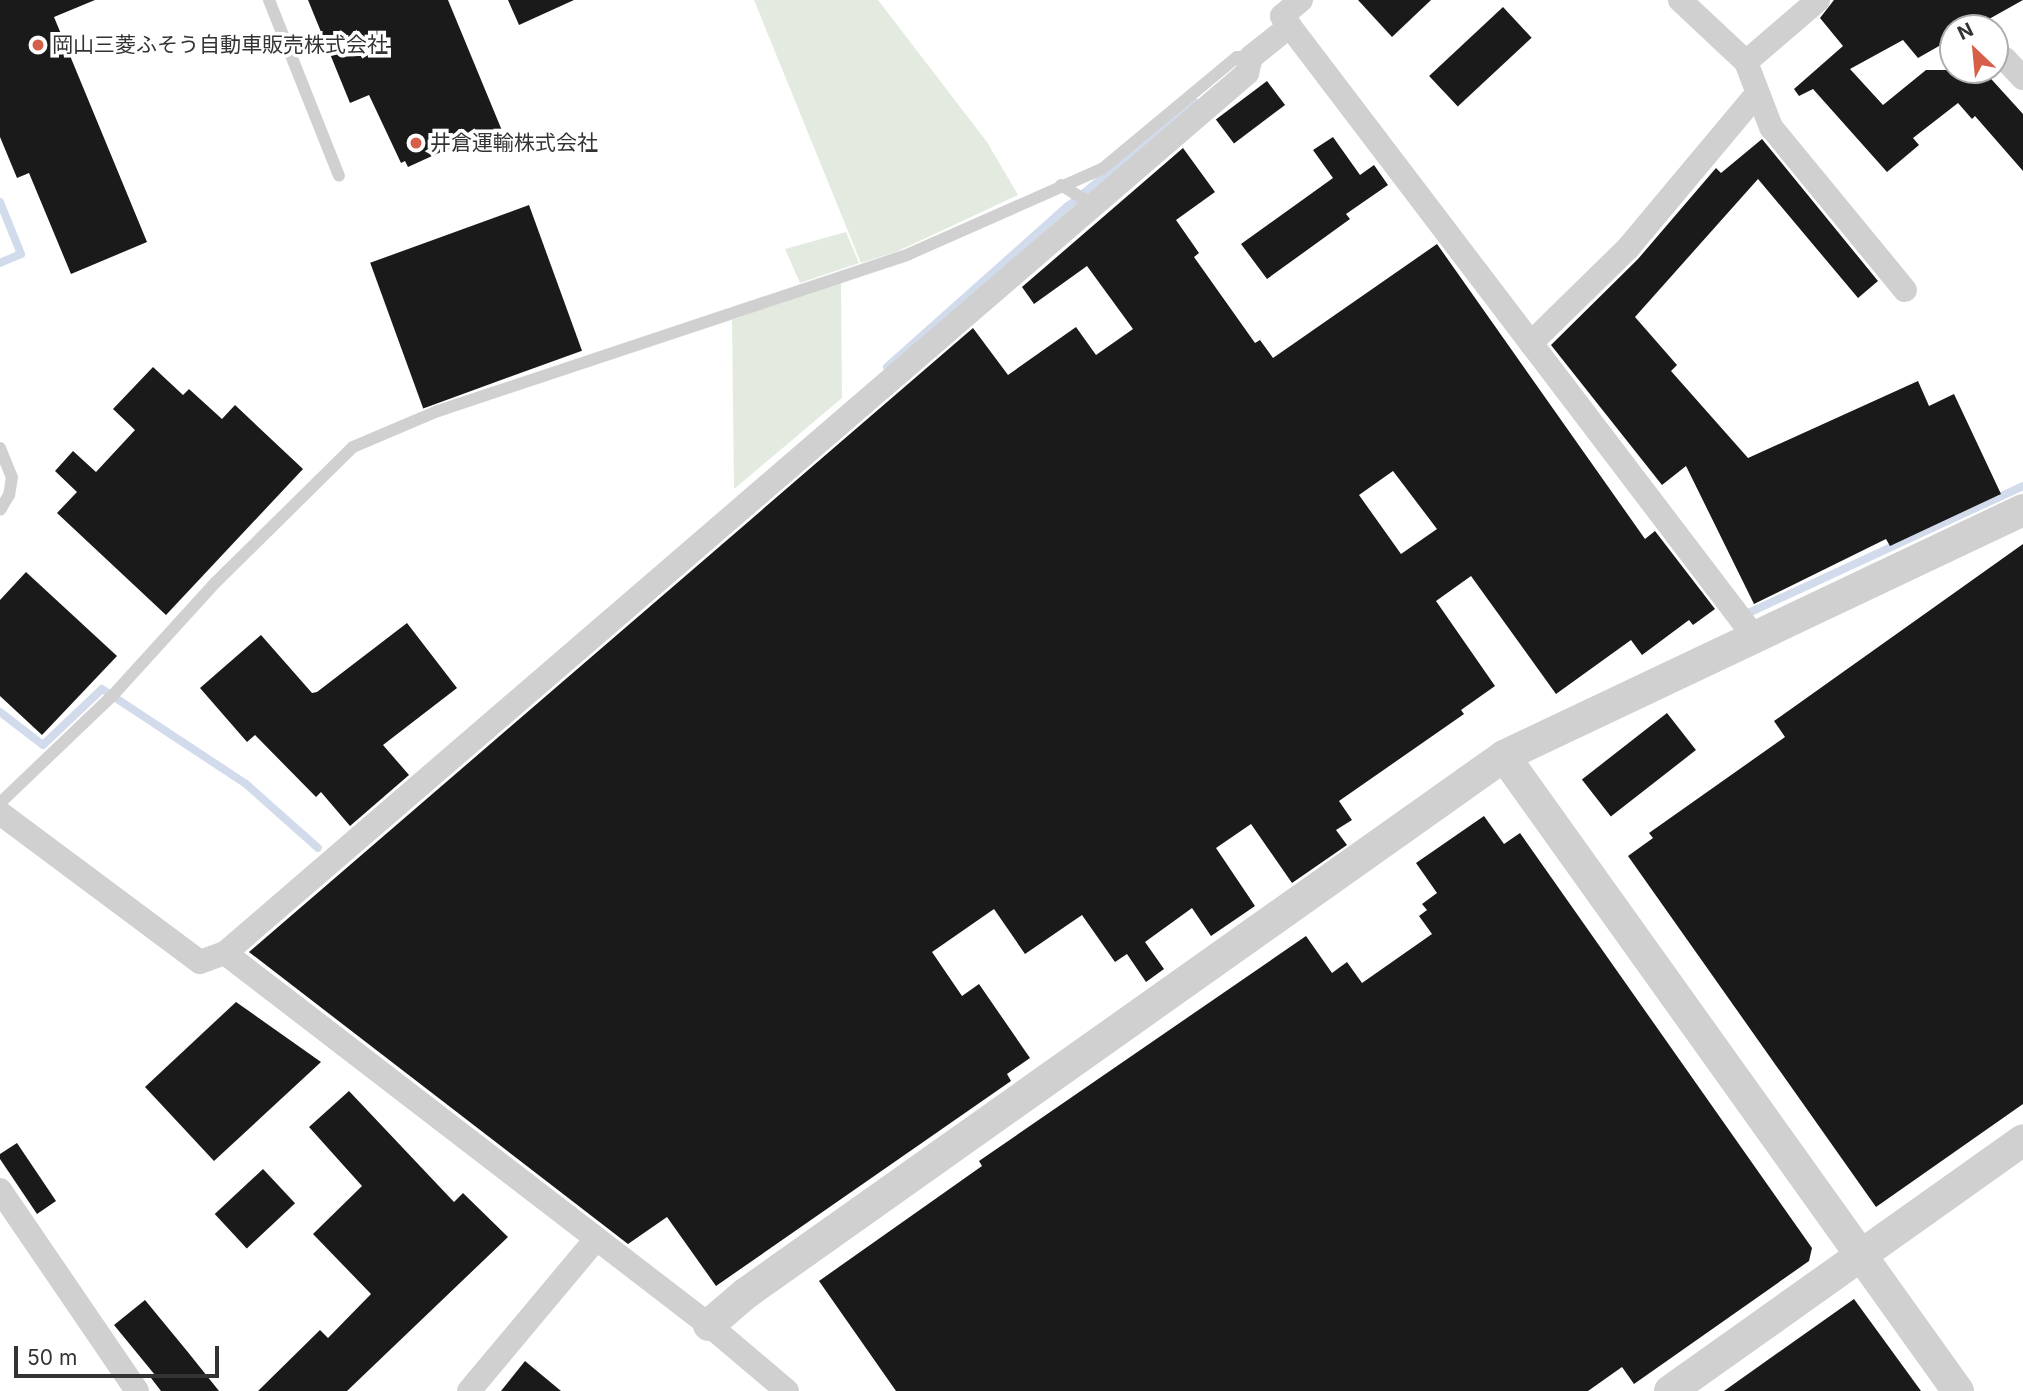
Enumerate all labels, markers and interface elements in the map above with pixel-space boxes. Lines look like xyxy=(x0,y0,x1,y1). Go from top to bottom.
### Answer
north arrow xyxy=(1939,14,2009,84)
text: N xyxy=(1954,18,1977,45)
place label: 岡山三菱ふそう自動車販売株式会社 xyxy=(52,32,388,58)
marker: 岡山三菱ふそう自動車販売株式会社 xyxy=(30,37,46,53)
place label: 井倉運輸株式会社 xyxy=(430,130,598,156)
marker: 井倉運輸株式会社 xyxy=(408,135,424,151)
scale bar xyxy=(18,1332,222,1376)
text: 50 m xyxy=(27,1345,77,1370)

